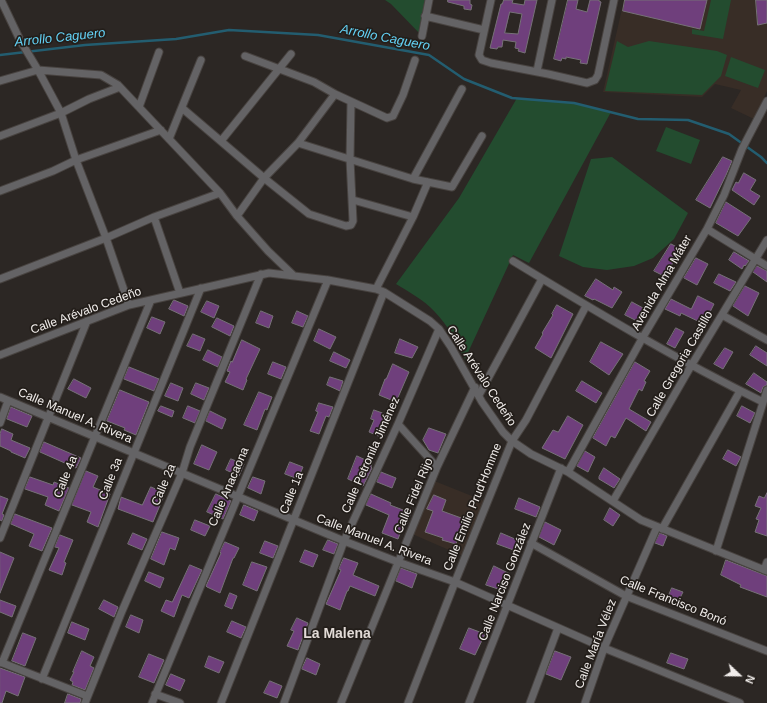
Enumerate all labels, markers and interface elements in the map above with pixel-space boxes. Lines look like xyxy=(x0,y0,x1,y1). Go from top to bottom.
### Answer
water label: Arrollo Caguero xyxy=(339,22,431,54)
water label: Arrollo Caguero xyxy=(14,25,106,51)
street label: Avenida Alma Máter xyxy=(629,233,695,333)
street label: Calle Arévalo Cedeño xyxy=(29,284,143,338)
street label: Calle Gregoria Castillo xyxy=(644,308,716,420)
street label: Calle Arévalo Cedeño xyxy=(443,323,519,429)
street label: Calle Manuel A. Rivera xyxy=(16,385,134,447)
street label: Calle Petronila Jiménez xyxy=(339,394,403,516)
street label: Calle Emilio Prud'Homme xyxy=(441,441,505,573)
street label: Calle Anacaona xyxy=(206,445,252,529)
street label: Calle 4a xyxy=(51,454,81,500)
street label: Calle 3a xyxy=(96,456,126,502)
street label: Calle Fidel Rijo xyxy=(392,456,436,536)
street label: Calle 2a xyxy=(149,462,179,508)
street label: Calle 1a xyxy=(277,470,307,516)
street label: Calle Manuel A. Rivera xyxy=(314,511,434,569)
street label: Calle Narciso González xyxy=(476,521,534,643)
street label: Calle Francisco Bonó xyxy=(617,573,729,629)
street label: Calle María Vélez xyxy=(572,597,620,691)
district label: La Malena xyxy=(303,626,371,642)
north arrow xyxy=(719,655,759,695)
text: N xyxy=(743,674,757,685)

